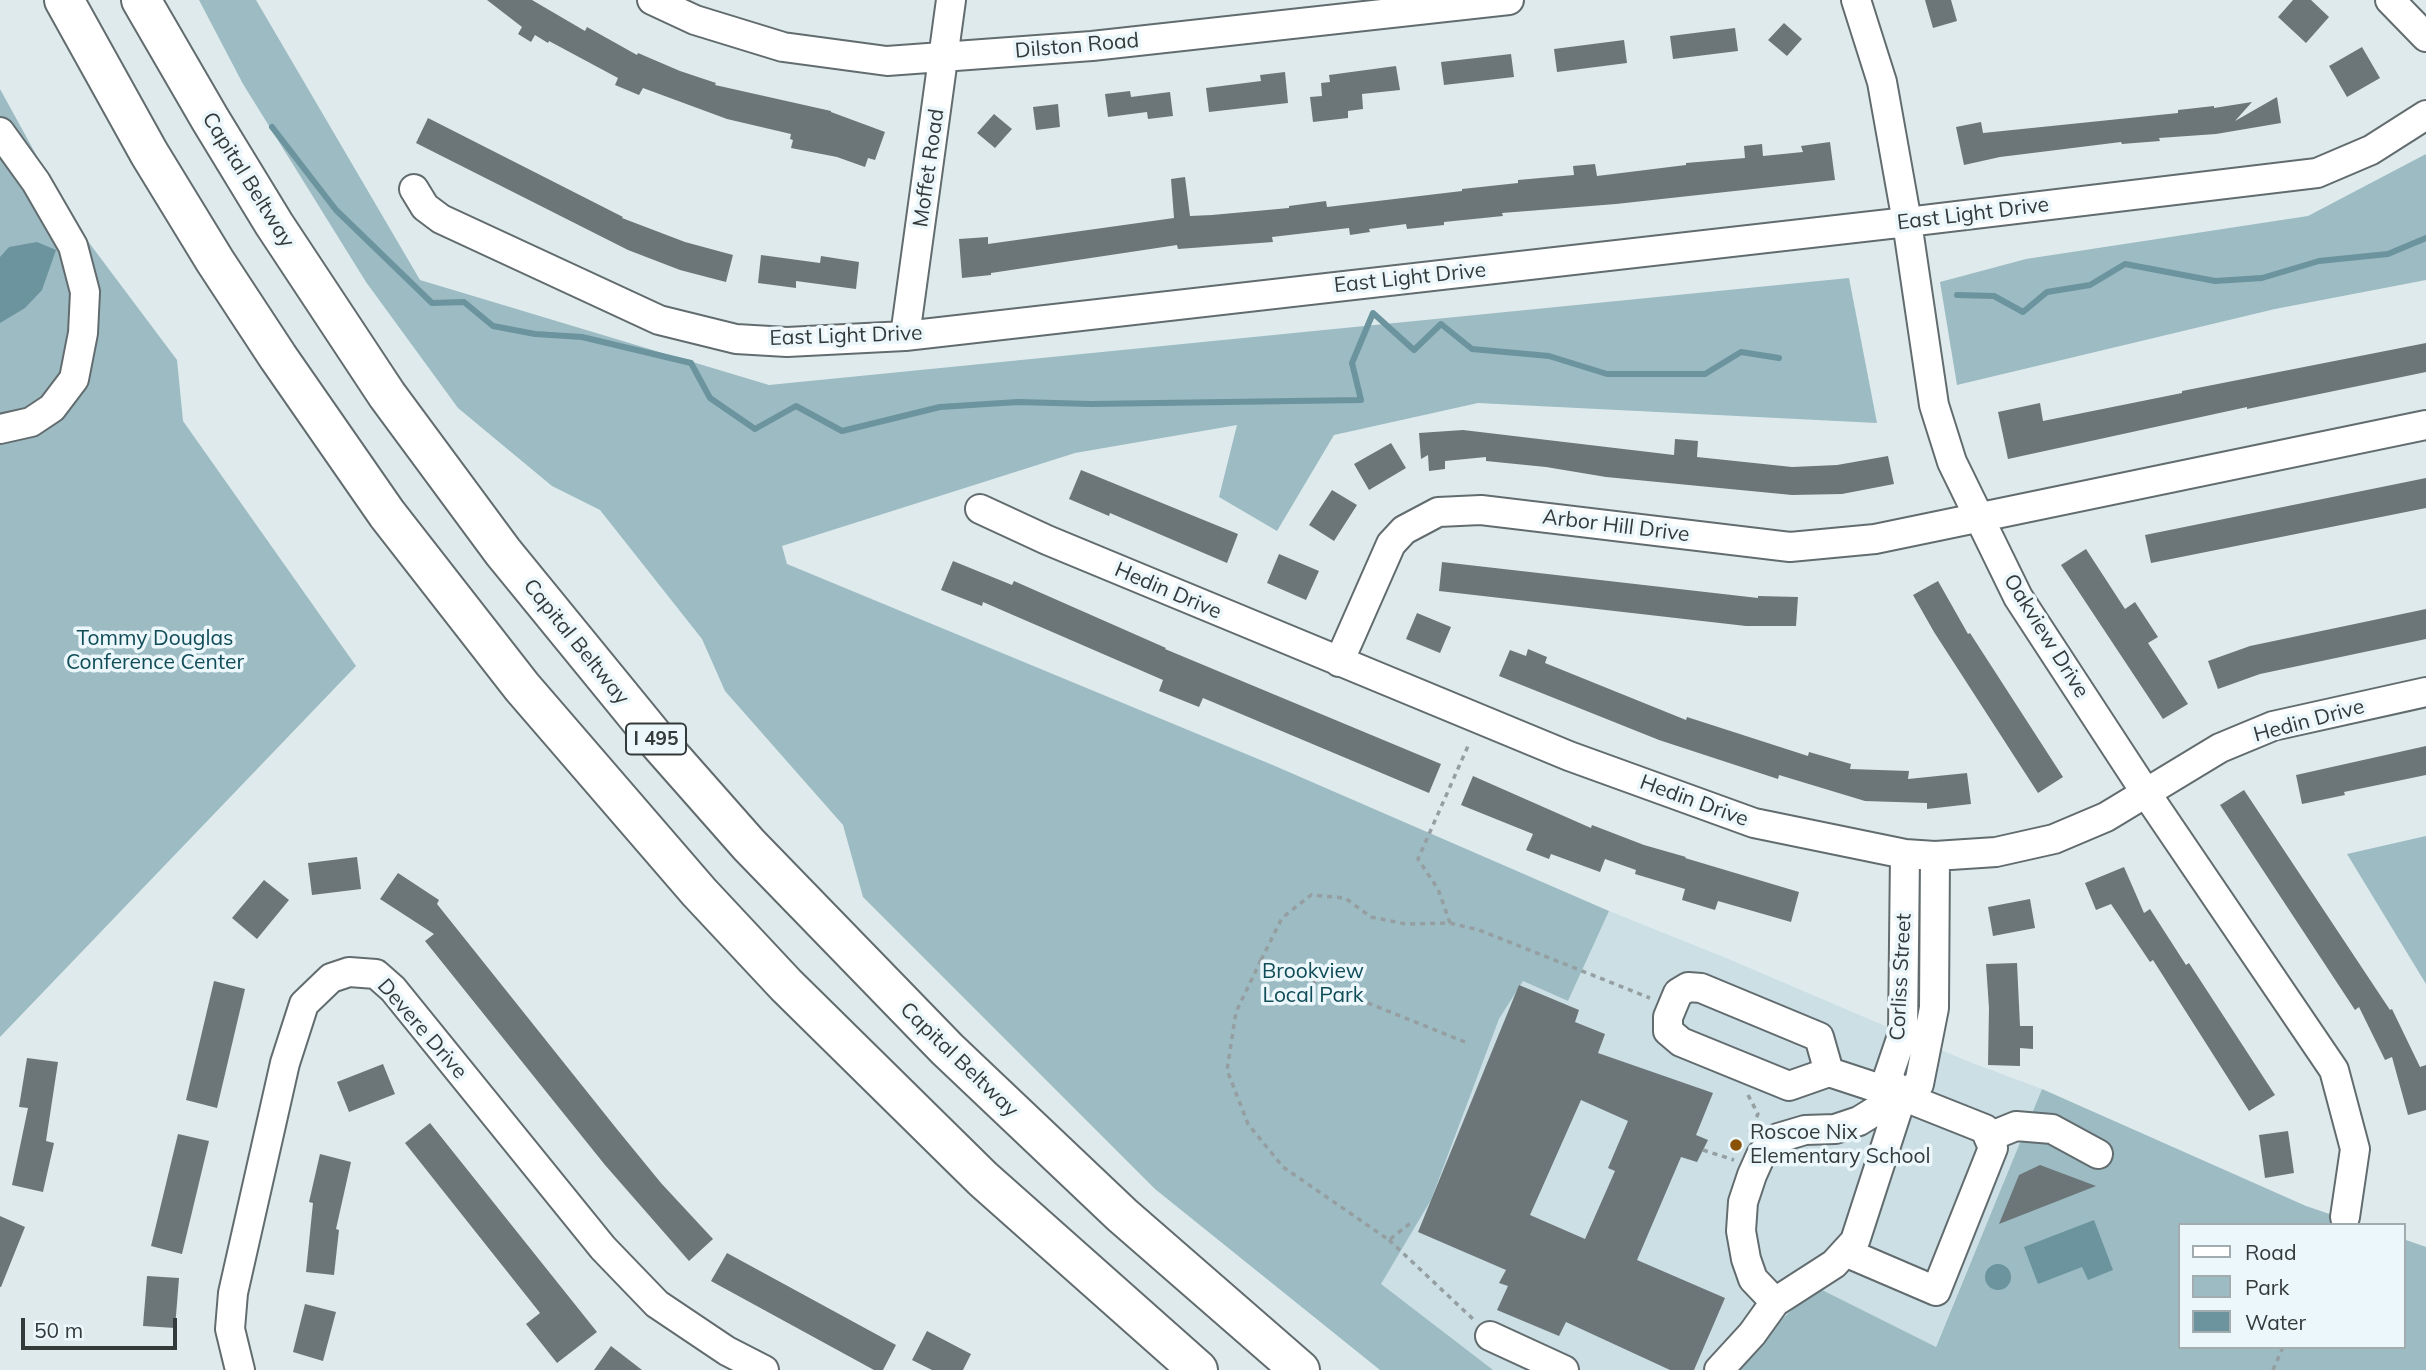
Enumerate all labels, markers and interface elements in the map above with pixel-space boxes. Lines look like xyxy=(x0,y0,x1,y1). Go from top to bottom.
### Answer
street label: Dilston Road xyxy=(1014,28,1140,64)
street label: Moffet Road xyxy=(908,107,950,229)
street label: Capital Beltway xyxy=(196,108,300,252)
street label: East Light Drive xyxy=(1896,192,2050,236)
street label: East Light Drive xyxy=(1333,257,1487,299)
street label: East Light Drive xyxy=(769,321,923,351)
street label: Arbor Hill Drive xyxy=(1541,504,1691,548)
street label: Hedin Drive xyxy=(1111,557,1225,625)
street label: Oakview Drive xyxy=(1998,569,2094,703)
street label: Capital Beltway xyxy=(518,574,634,710)
park label: Tommy Douglas Conference Center xyxy=(66,626,244,676)
street label: Hedin Drive xyxy=(2251,694,2367,748)
road number: I 495 xyxy=(626,724,686,754)
street label: Hedin Drive xyxy=(1636,770,1752,832)
street label: Corliss Street xyxy=(1885,913,1917,1041)
park label: Brookview Local Park xyxy=(1262,959,1364,1009)
street label: Devere Drive xyxy=(372,974,472,1084)
street label: Capital Beltway xyxy=(895,997,1023,1123)
place label: Roscoe Nix Elementary School xyxy=(1750,1120,1931,1170)
marker: Roscoe Nix Elementary School xyxy=(1728,1137,1744,1153)
legend xyxy=(2178,1223,2405,1349)
text: Road xyxy=(2245,1239,2296,1265)
text: Park xyxy=(2245,1274,2289,1300)
scale bar xyxy=(24,1304,180,1348)
text: Water xyxy=(2245,1309,2306,1335)
text: 50 m xyxy=(34,1317,83,1343)

